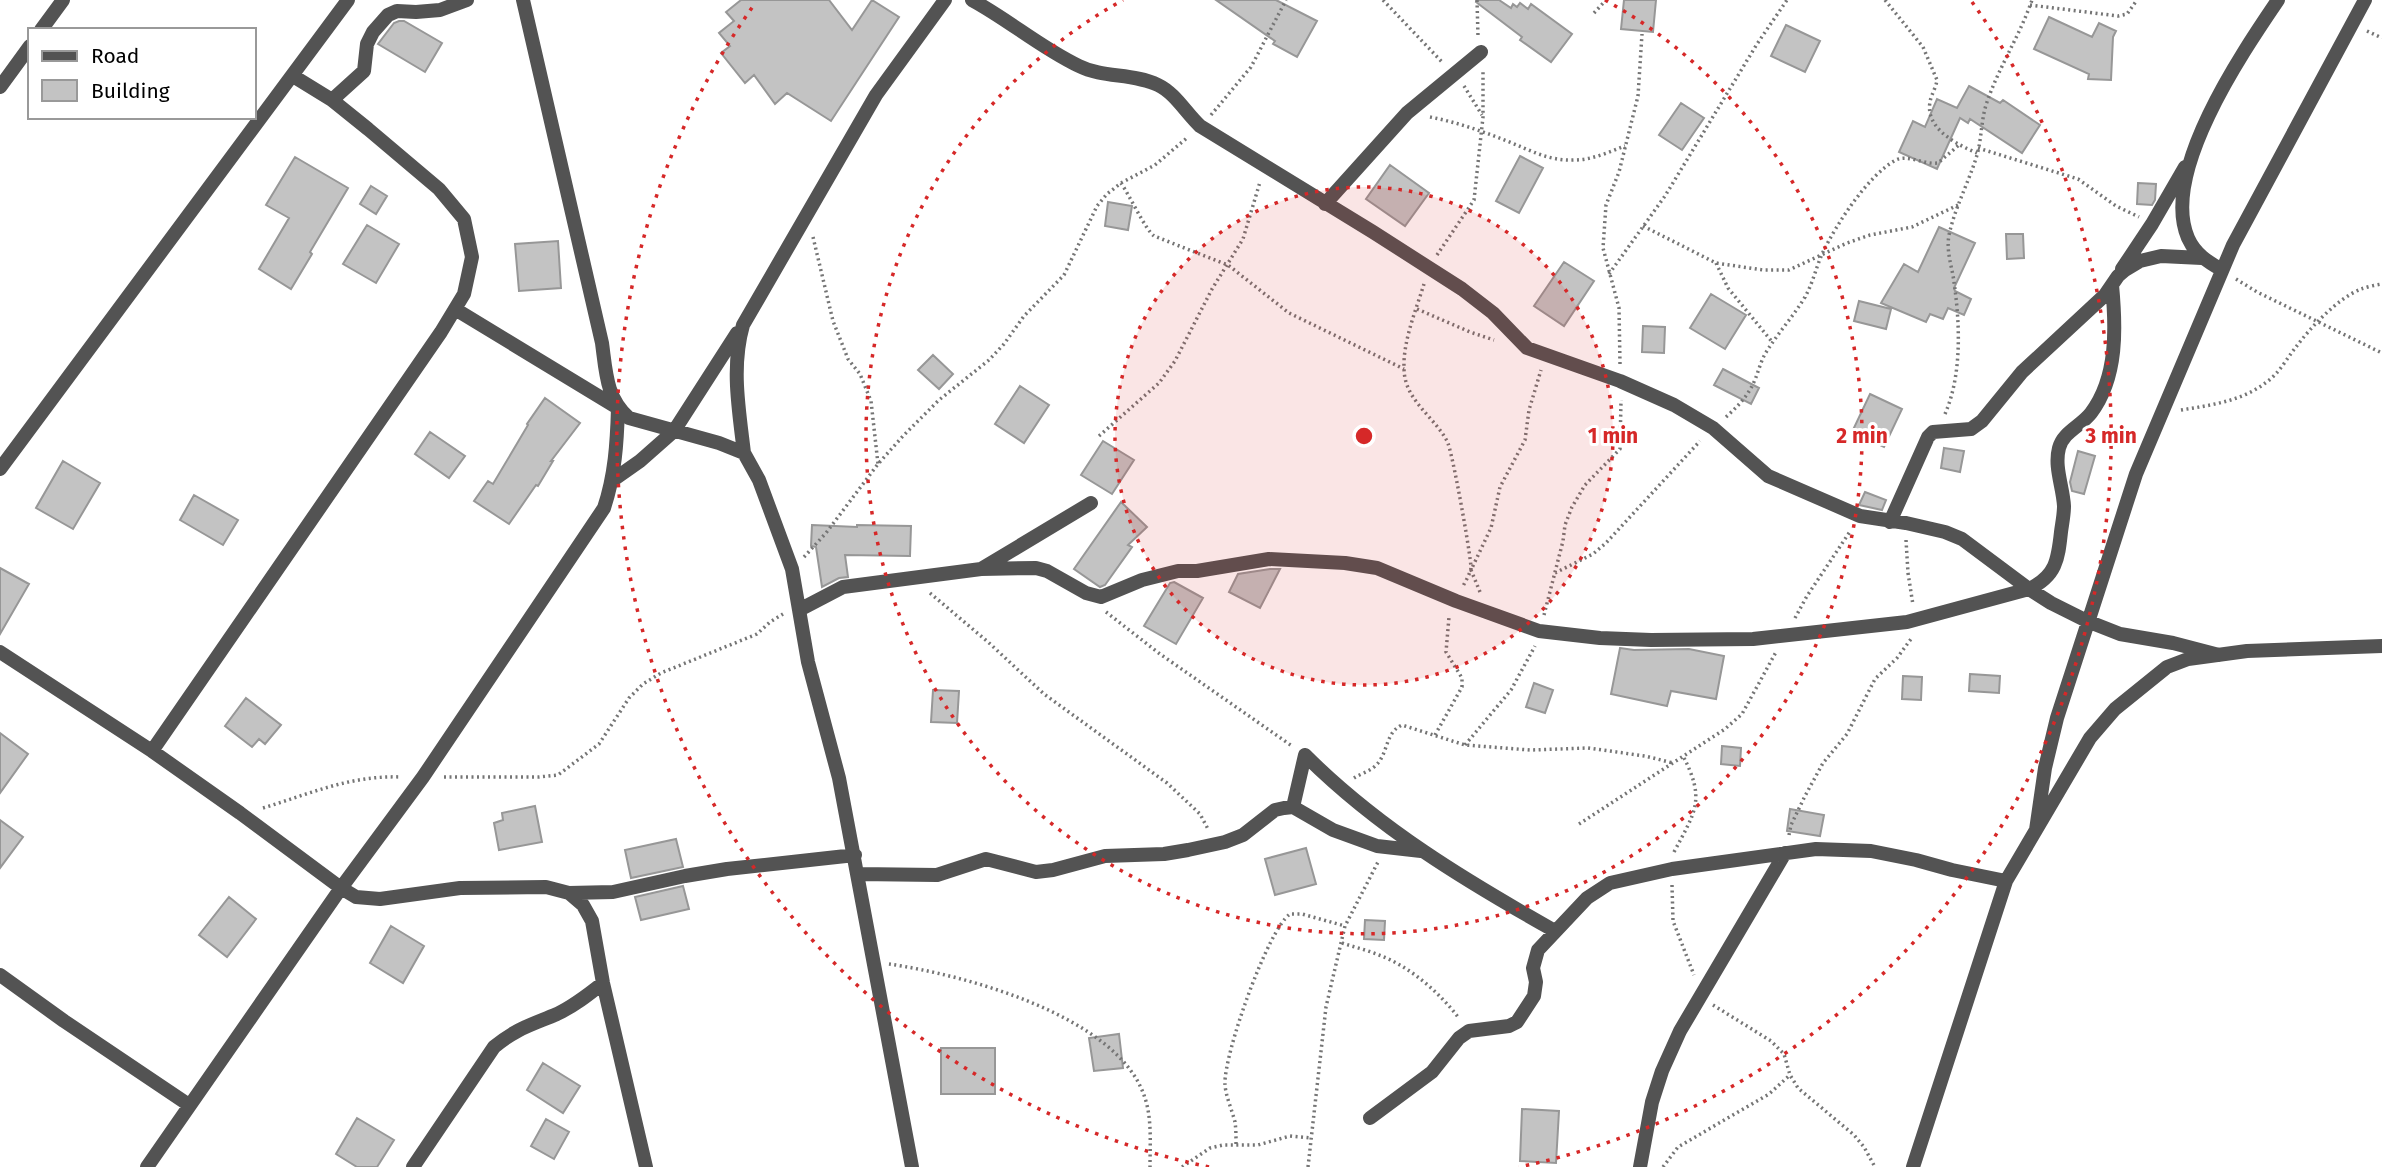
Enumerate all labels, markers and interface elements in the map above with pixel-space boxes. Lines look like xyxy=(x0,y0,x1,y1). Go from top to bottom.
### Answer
legend xyxy=(28,28,256,119)
text: Road xyxy=(91,43,139,69)
text: Building xyxy=(91,78,170,104)
text: 1 min xyxy=(1588,423,1638,449)
text: 2 min xyxy=(1836,423,1888,449)
text: 3 min xyxy=(2084,423,2137,449)
centre of rings xyxy=(1352,424,1376,448)

